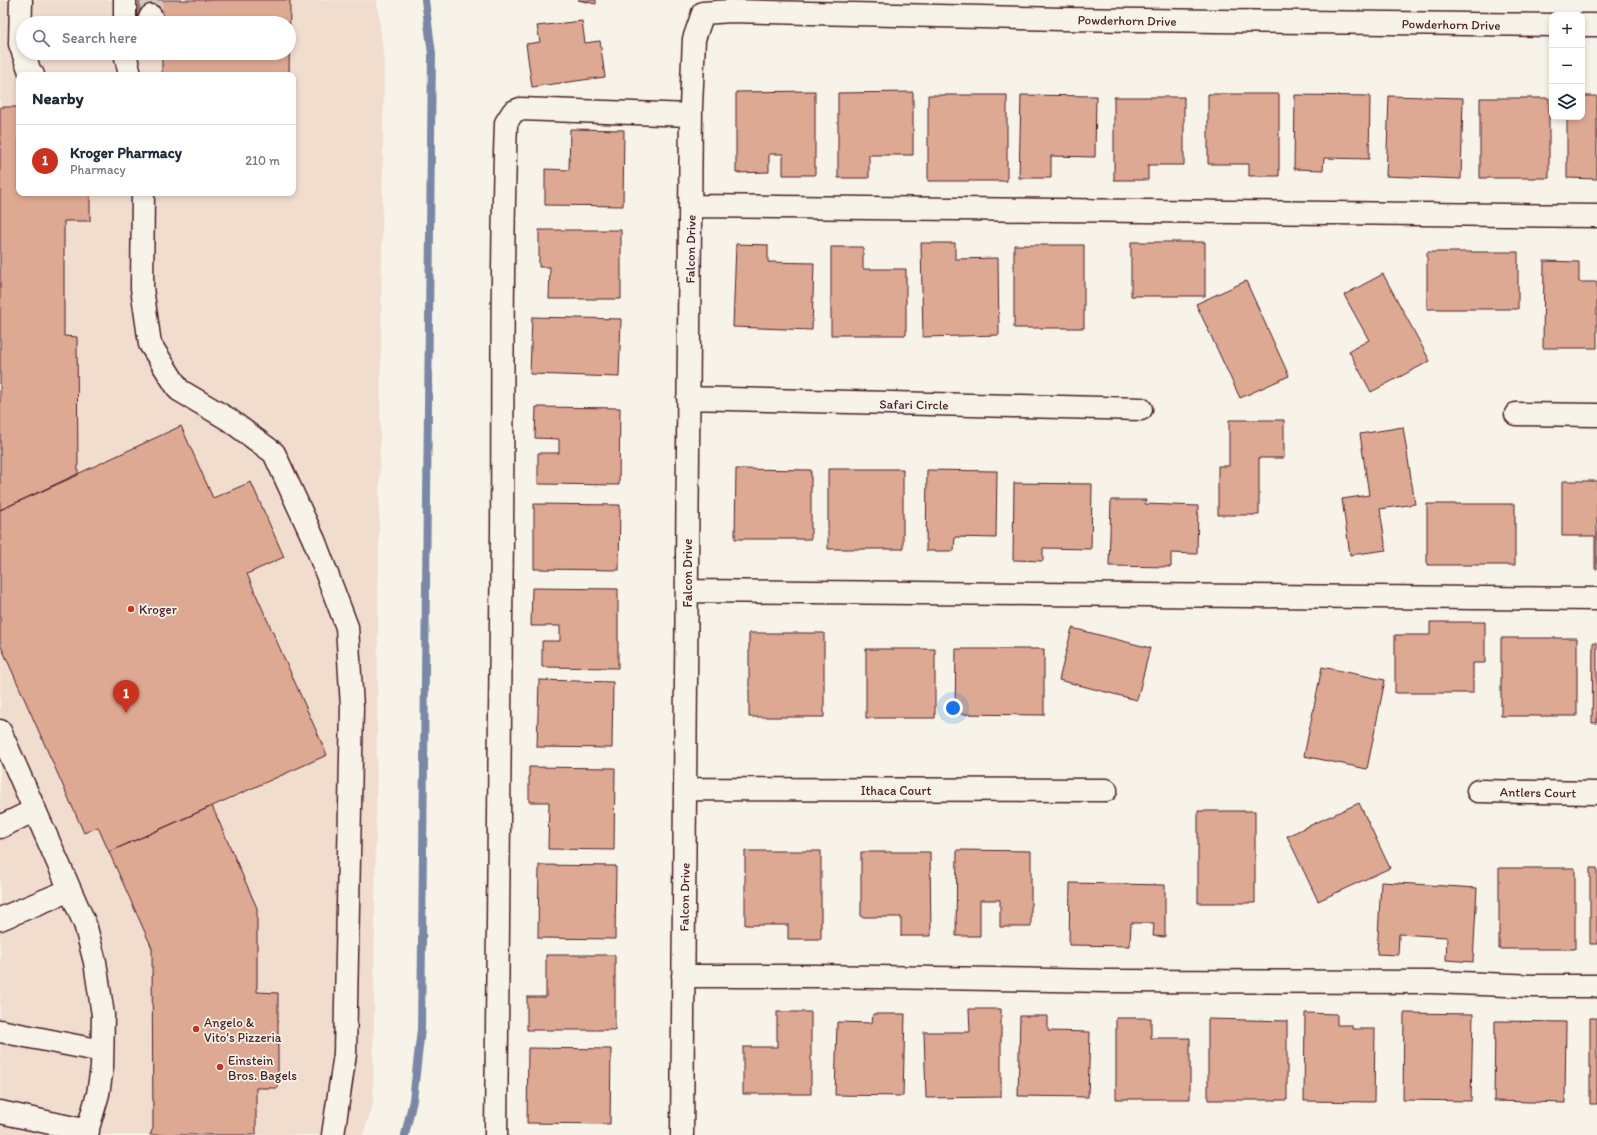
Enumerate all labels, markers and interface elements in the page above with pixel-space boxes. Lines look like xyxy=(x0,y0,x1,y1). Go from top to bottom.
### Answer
street label: Powderhorn Drive xyxy=(1077,12,1177,29)
map controls xyxy=(1549,12,1585,120)
button: + xyxy=(1549,12,1585,48)
search box xyxy=(16,16,296,60)
street label: Powderhorn Drive xyxy=(1401,16,1501,33)
icon: search xyxy=(30,27,52,49)
text: Search here xyxy=(62,29,137,47)
button: − xyxy=(1549,48,1585,84)
button: layers xyxy=(1549,84,1585,120)
text: Nearby xyxy=(32,88,84,108)
text: Kroger Pharmacy xyxy=(70,144,182,162)
text: 1 xyxy=(42,153,48,168)
text: 210 m xyxy=(245,153,280,168)
text: Pharmacy xyxy=(70,162,126,177)
street label: Falcon Drive xyxy=(682,214,699,284)
street label: Safari Circle xyxy=(879,396,949,413)
street label: Falcon Drive xyxy=(680,539,695,607)
place label: Kroger xyxy=(139,602,178,617)
marker: Kroger xyxy=(126,604,136,614)
pin: 1 xyxy=(113,680,139,713)
your location xyxy=(943,698,963,718)
street label: Ithaca Court xyxy=(861,783,932,798)
street label: Antlers Court xyxy=(1500,784,1576,801)
street label: Falcon Drive xyxy=(676,862,693,932)
place label: Angelo & Vito's Pizzeria xyxy=(204,1015,282,1045)
marker: Angelo & Vito's Pizzeria xyxy=(191,1024,201,1034)
place label: Einstein Bros. Bagels xyxy=(228,1053,297,1083)
marker: Einstein Bros. Bagels xyxy=(215,1062,225,1072)

